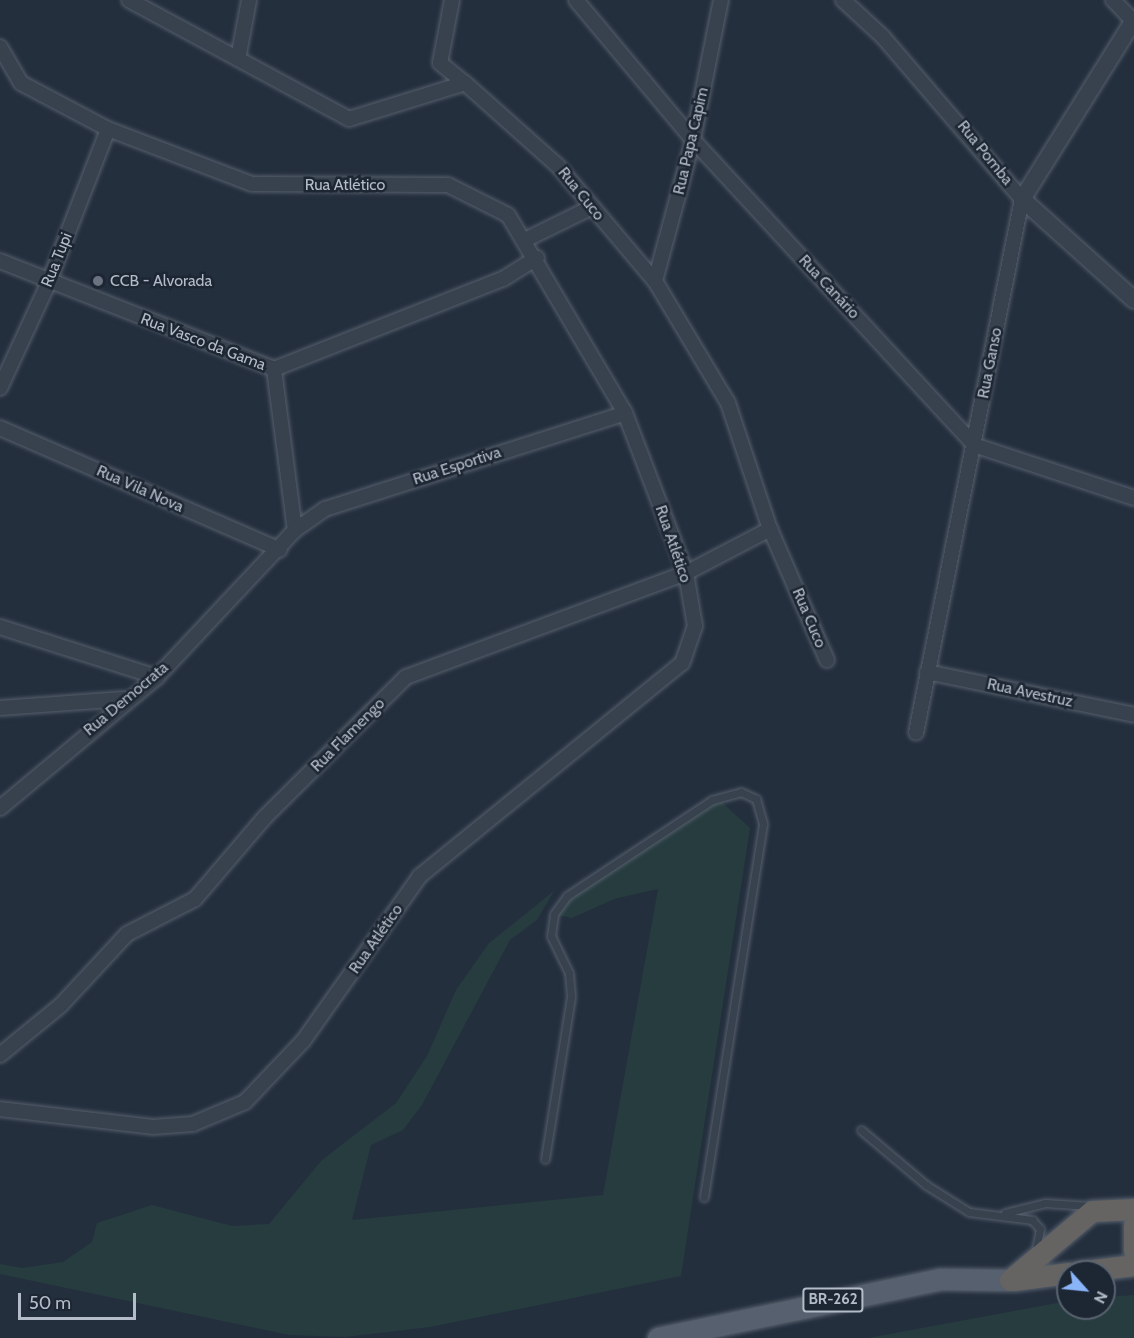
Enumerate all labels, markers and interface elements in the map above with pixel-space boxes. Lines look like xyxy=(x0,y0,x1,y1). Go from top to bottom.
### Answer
street label: Rua Papa Capim xyxy=(669,85,713,197)
street label: Rua Pomba xyxy=(953,117,1017,189)
street label: Rua Cuco xyxy=(554,163,608,225)
street label: Rua Atlético xyxy=(305,175,385,195)
street label: Rua Tupi xyxy=(37,230,77,290)
street label: Rua Canário xyxy=(795,251,863,323)
place label: CCB - Alvorada xyxy=(110,271,212,291)
marker: CCB - Alvorada xyxy=(91,274,105,288)
street label: Rua Vasco da Gama xyxy=(138,309,268,375)
street label: Rua Ganso xyxy=(974,326,1006,400)
street label: Rua Esportiva xyxy=(411,443,503,489)
street label: Rua Vila Nova xyxy=(94,461,186,517)
street label: Rua Atlético xyxy=(651,503,695,585)
street label: Rua Cuco xyxy=(788,585,830,651)
street label: Rua Democrata xyxy=(80,658,172,740)
street label: Rua Avestruz xyxy=(985,675,1075,711)
street label: Rua Flamengo xyxy=(307,694,389,776)
street label: Rua Atlético xyxy=(345,900,407,978)
north arrow xyxy=(1056,1260,1116,1320)
scale bar xyxy=(21,1281,140,1319)
road number: BR-262 xyxy=(802,1288,864,1312)
text: N xyxy=(1090,1288,1112,1307)
text: 50 m xyxy=(29,1292,71,1314)

